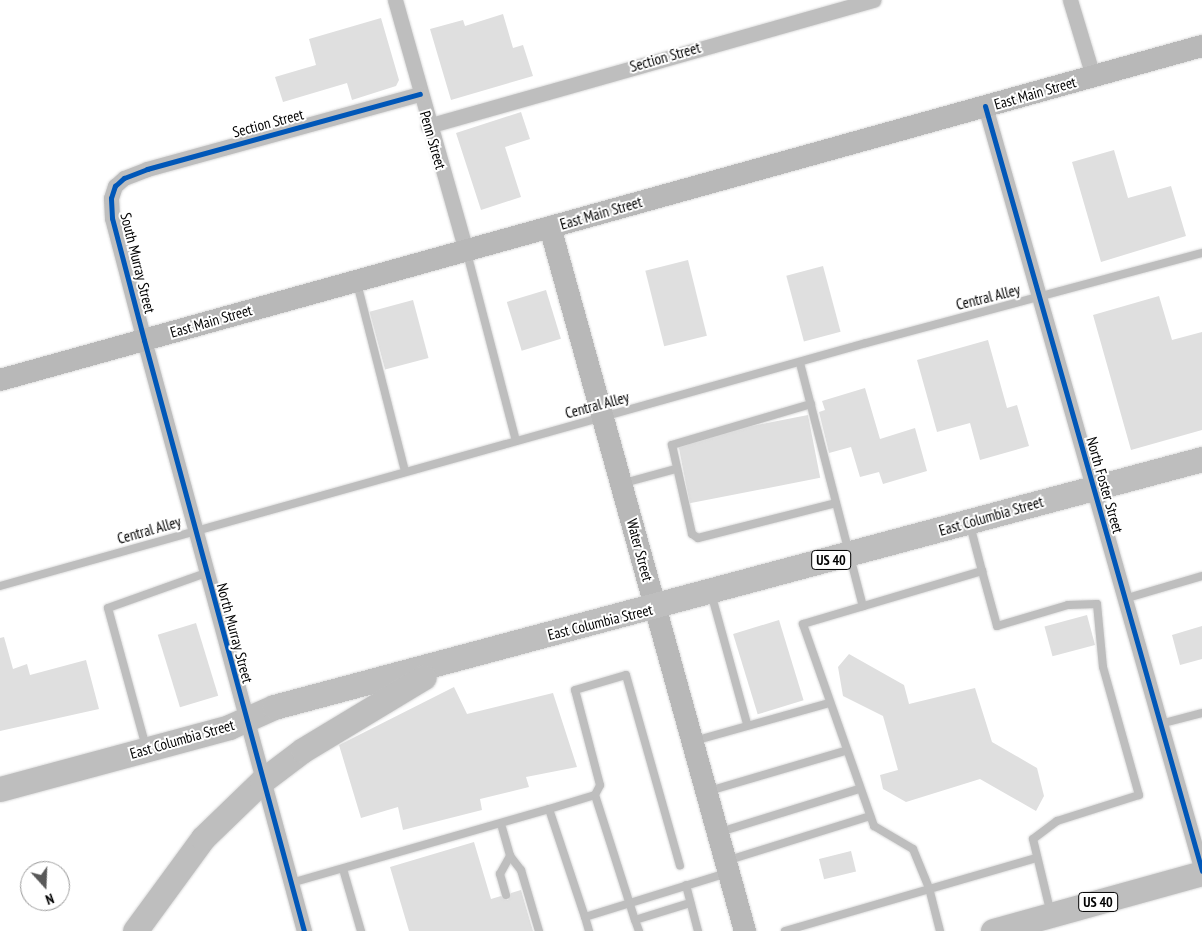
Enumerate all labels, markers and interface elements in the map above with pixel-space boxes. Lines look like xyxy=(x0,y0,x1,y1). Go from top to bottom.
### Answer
street label: Section Street xyxy=(628,38,702,76)
street label: East Main Street xyxy=(992,73,1078,113)
street label: Section Street xyxy=(231,105,305,141)
street label: Penn Street xyxy=(416,109,450,171)
street label: East Main Street xyxy=(558,193,644,233)
street label: South Murray Street xyxy=(117,211,159,315)
street label: Central Alley xyxy=(954,280,1022,314)
street label: East Main Street xyxy=(168,301,254,341)
street label: Central Alley xyxy=(563,388,631,422)
street label: North Foster Street xyxy=(1083,435,1127,535)
street label: East Columbia Street xyxy=(937,493,1045,539)
street label: Central Alley xyxy=(115,512,183,548)
street label: Water Street xyxy=(623,517,657,583)
road number: US 40 xyxy=(811,548,851,572)
street label: North Murray Street xyxy=(213,581,257,685)
street label: East Columbia Street xyxy=(546,600,654,644)
street label: East Columbia Street xyxy=(128,716,236,762)
north arrow xyxy=(20,861,70,911)
text: N xyxy=(43,889,56,909)
road number: US 40 xyxy=(1078,890,1118,914)

